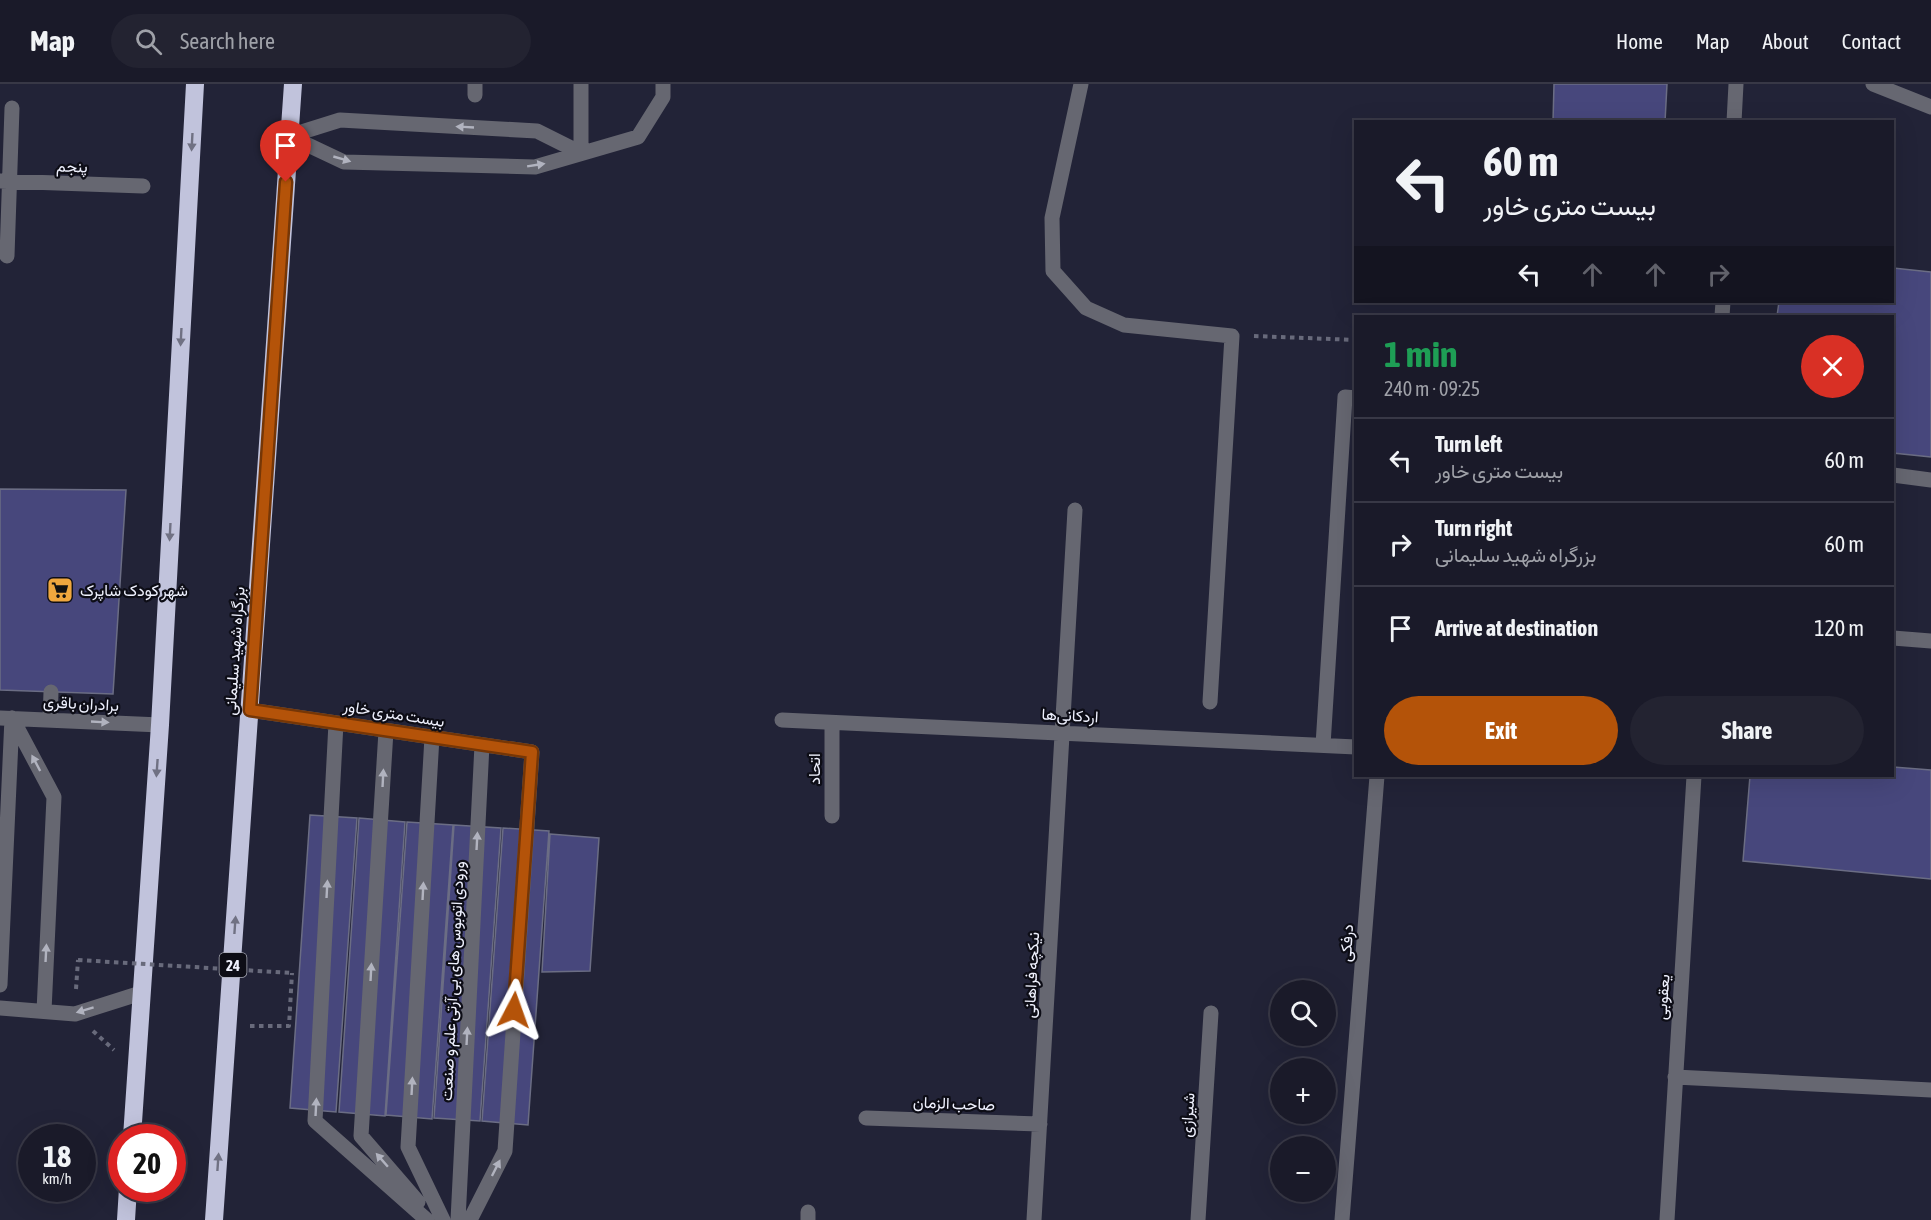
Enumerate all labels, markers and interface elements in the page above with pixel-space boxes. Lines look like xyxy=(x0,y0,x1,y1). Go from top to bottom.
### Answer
search box xyxy=(111,14,531,68)
text: Map xyxy=(30,25,75,57)
icon: search xyxy=(132,25,165,58)
text: Search here xyxy=(180,28,275,54)
text: Home xyxy=(1616,29,1663,53)
text: Map xyxy=(1696,29,1730,53)
text: About xyxy=(1763,29,1809,53)
text: Contact xyxy=(1842,29,1901,53)
pin xyxy=(260,120,311,182)
one-way arrow xyxy=(455,122,474,132)
icon: arrive xyxy=(269,129,302,162)
one-way arrow xyxy=(187,133,197,152)
text: 60 m xyxy=(1483,137,1558,185)
icon: left xyxy=(1384,144,1462,222)
one-way arrow xyxy=(333,155,352,165)
street label: پنجم xyxy=(56,156,88,179)
one-way arrow xyxy=(527,161,546,170)
text: بیست متری خاور xyxy=(1483,190,1656,221)
icon: left xyxy=(1513,258,1546,291)
icon: ahead xyxy=(1576,258,1609,291)
icon: ahead xyxy=(1639,258,1672,291)
icon: right xyxy=(1702,258,1735,291)
one-way arrow xyxy=(177,328,186,347)
text: 1 min xyxy=(1384,333,1458,375)
button: close xyxy=(1801,335,1864,398)
text: 240 m · 09:25 xyxy=(1384,377,1480,400)
text: Turn left xyxy=(1435,431,1502,457)
icon: left xyxy=(1384,444,1417,477)
text: 60 m xyxy=(1824,447,1864,473)
text: بیست متری خاور xyxy=(1435,459,1563,482)
text: Turn right xyxy=(1435,515,1512,541)
one-way arrow xyxy=(166,522,175,541)
icon: right xyxy=(1384,528,1417,561)
text: 60 m xyxy=(1824,531,1864,557)
text: بزرگراه شهید سلیمانی xyxy=(1435,543,1596,566)
supermarket icon: شهر کودک شاپرک xyxy=(45,575,75,605)
place label: شهر کودک شاپرک xyxy=(80,581,188,602)
street label: بزرگراه شهید سلیمانی xyxy=(221,586,249,716)
icon: arrive xyxy=(1384,612,1417,645)
text: Arrive at destination xyxy=(1435,615,1598,641)
text: 120 m xyxy=(1814,615,1864,641)
street label: برادران باقری xyxy=(42,692,119,716)
street label: بیست متری خاور xyxy=(341,696,446,732)
button: Exit xyxy=(1384,696,1618,765)
button: Share xyxy=(1630,696,1864,765)
street label: اردکانی‌ها xyxy=(1041,705,1099,727)
one-way arrow xyxy=(91,718,110,727)
street label: اتحاد xyxy=(805,753,823,785)
one-way arrow xyxy=(31,754,41,771)
one-way arrow xyxy=(152,759,161,778)
one-way arrow xyxy=(379,768,388,787)
one-way arrow xyxy=(473,831,482,850)
street label: ورودی اتوبوس های بی آرتی علم و صنعت xyxy=(437,861,469,1102)
one-way arrow xyxy=(323,879,332,898)
one-way arrow xyxy=(418,881,427,900)
one-way arrow xyxy=(231,916,240,935)
street label: درفکی xyxy=(1336,923,1358,963)
street label: نیکچه فراهانی xyxy=(1020,931,1045,1019)
one-way arrow xyxy=(42,943,51,962)
road number: 24 xyxy=(220,953,246,977)
one-way arrow xyxy=(367,963,376,982)
street label: یعقوبی xyxy=(1651,974,1675,1021)
position arrow xyxy=(482,978,546,1042)
map controls xyxy=(1270,980,1336,1202)
button: search xyxy=(1270,980,1336,1046)
one-way arrow xyxy=(76,1006,94,1015)
one-way arrow xyxy=(463,1026,472,1045)
button: + xyxy=(1270,1058,1336,1124)
one-way arrow xyxy=(407,1076,416,1095)
street label: شیرازی xyxy=(1176,1092,1200,1138)
street label: صاحب الزمان xyxy=(913,1093,995,1115)
one-way arrow xyxy=(311,1097,320,1116)
speed limit sign: 20 xyxy=(108,1124,186,1202)
button: − xyxy=(1270,1136,1336,1202)
text: 18 xyxy=(43,1139,71,1173)
one-way arrow xyxy=(214,1152,223,1171)
one-way arrow xyxy=(376,1153,389,1168)
one-way arrow xyxy=(491,1159,501,1176)
text: km/h xyxy=(42,1170,72,1187)

